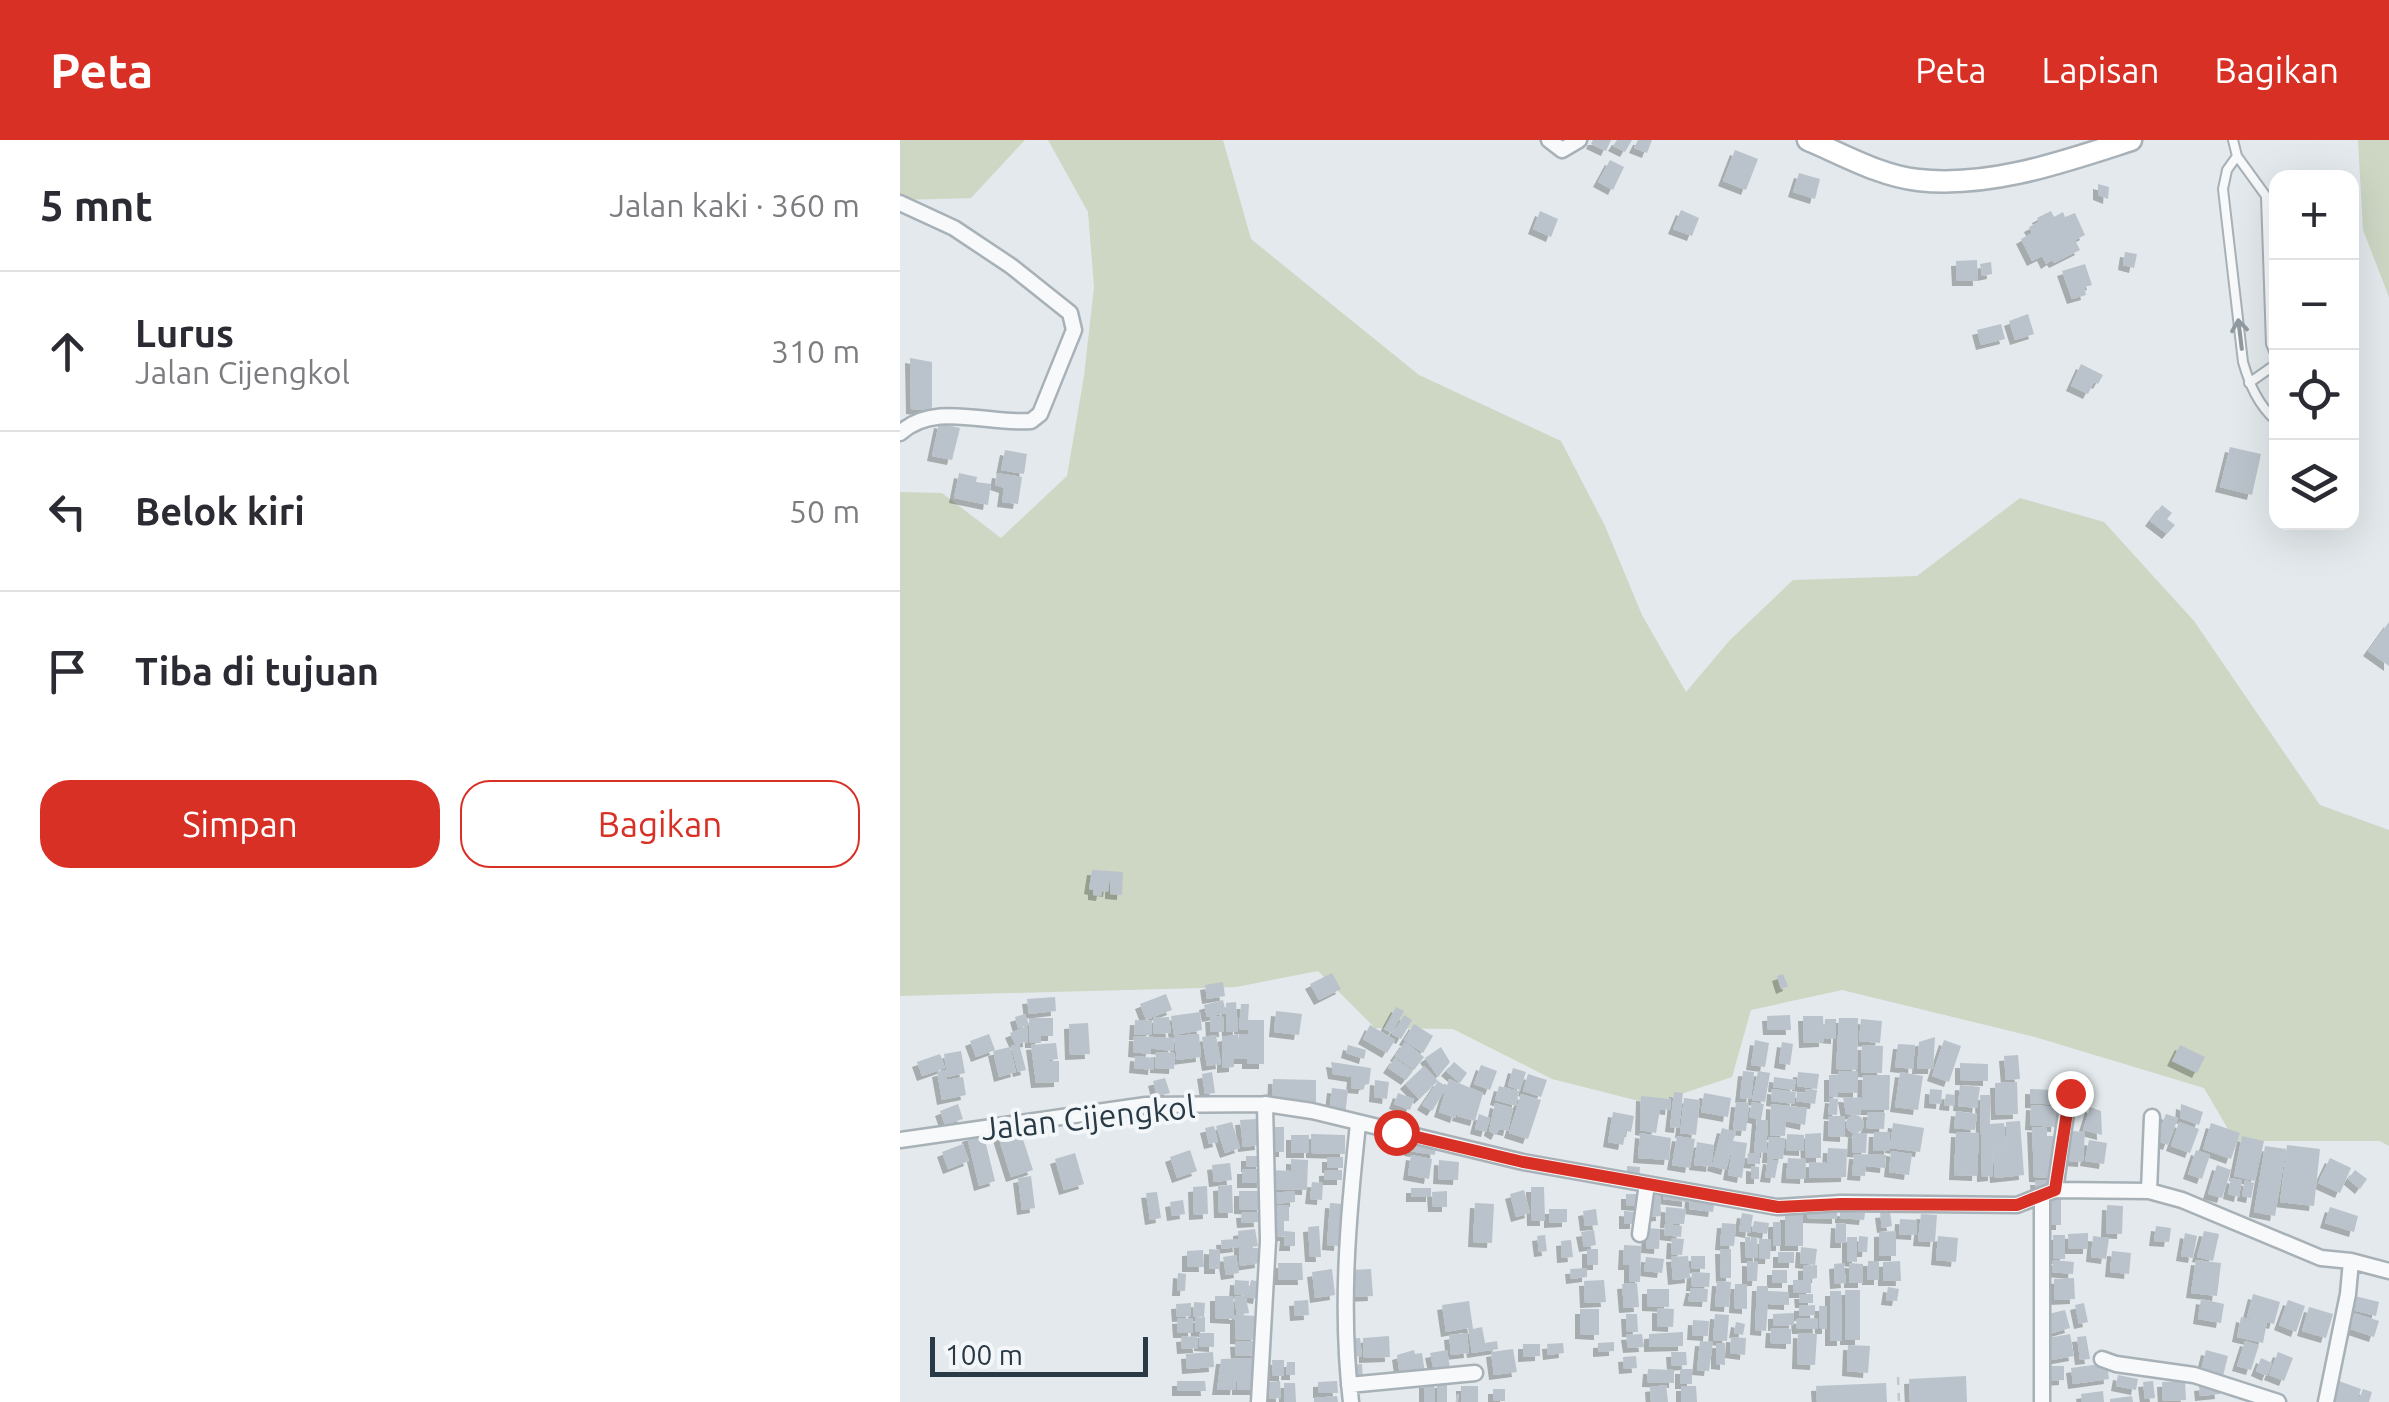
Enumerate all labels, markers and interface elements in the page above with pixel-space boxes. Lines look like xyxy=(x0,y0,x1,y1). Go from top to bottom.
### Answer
text: Peta xyxy=(50,43,153,97)
text: Peta xyxy=(1915,50,1987,90)
text: Lapisan xyxy=(2042,50,2160,90)
text: Bagikan xyxy=(2215,50,2339,90)
map controls xyxy=(2269,170,2359,530)
button: + xyxy=(2269,170,2359,260)
text: 5 mnt xyxy=(40,182,153,229)
text: Jalan kaki · 360 m xyxy=(609,187,860,223)
button: − xyxy=(2269,260,2359,350)
text: Lurus xyxy=(135,312,234,354)
one-way arrow xyxy=(2230,318,2249,350)
icon: ahead xyxy=(40,324,95,379)
text: 310 m xyxy=(771,333,860,369)
button: locate xyxy=(2269,350,2359,440)
text: Jalan Cijengkol xyxy=(135,354,350,390)
button: layers xyxy=(2269,440,2359,530)
icon: left xyxy=(40,484,95,539)
text: Belok kiri xyxy=(135,490,305,532)
text: 50 m xyxy=(789,493,860,529)
icon: arrive xyxy=(40,644,95,699)
text: Tiba di tujuan xyxy=(135,650,379,692)
button: Simpan xyxy=(40,780,440,868)
button: Bagikan xyxy=(460,780,860,868)
route end xyxy=(2048,1071,2094,1117)
street label: Jalan Cijengkol xyxy=(979,1088,1197,1146)
route start xyxy=(1374,1110,1420,1156)
scale bar xyxy=(930,1332,1148,1376)
text: 100 m xyxy=(945,1339,1023,1370)

